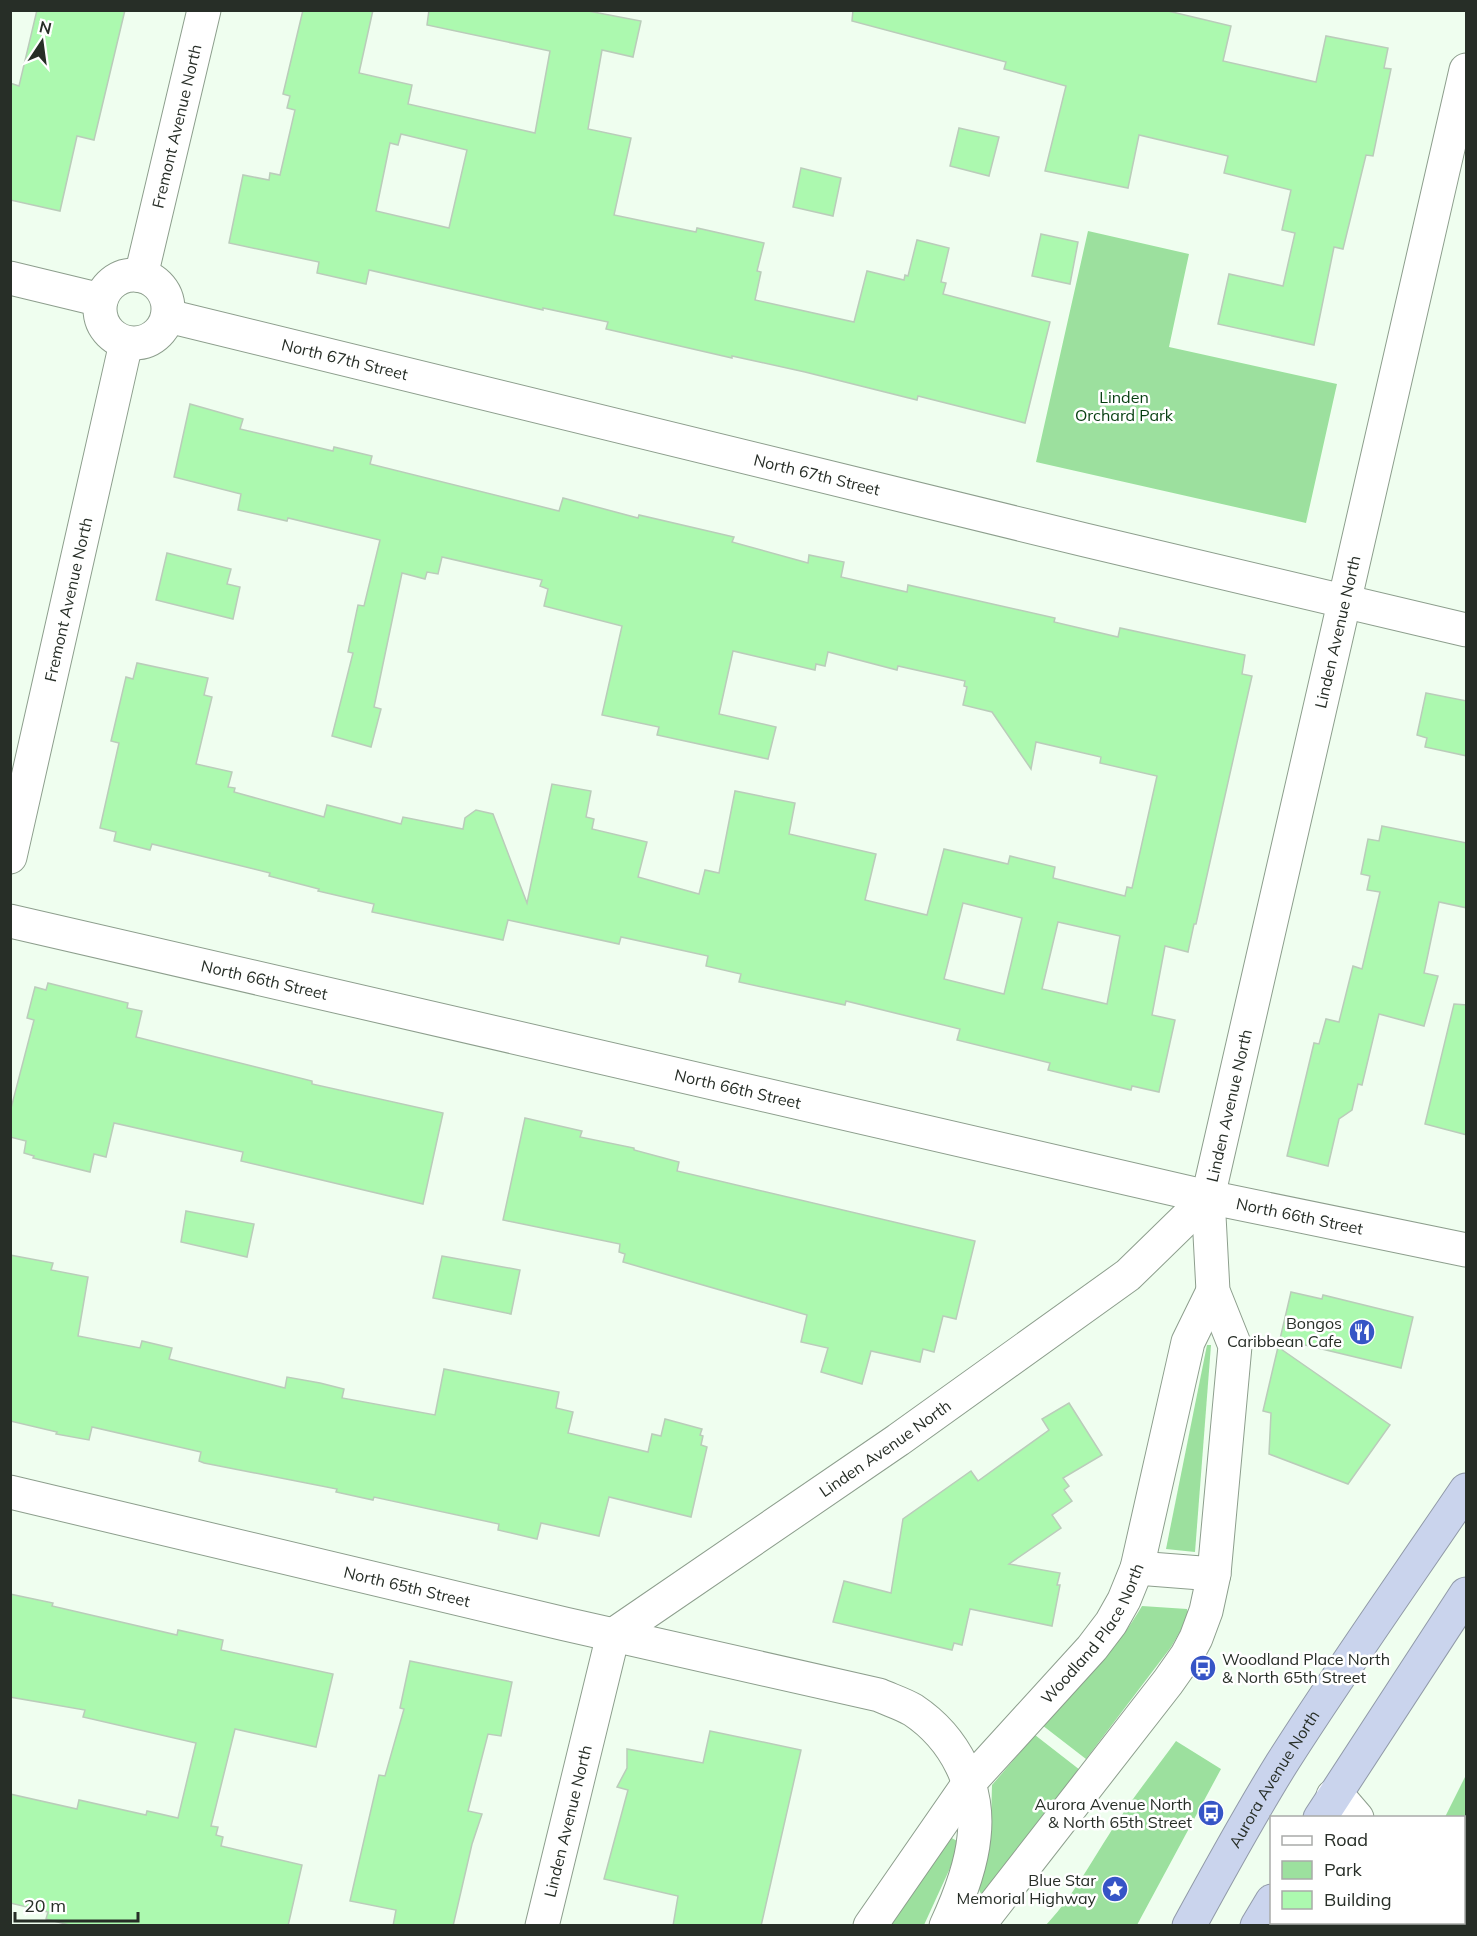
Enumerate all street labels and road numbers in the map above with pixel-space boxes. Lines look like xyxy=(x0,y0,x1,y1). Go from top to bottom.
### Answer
street label: Fremont Avenue North xyxy=(147,42,206,210)
street label: North 67th Street xyxy=(280,334,410,384)
street label: North 67th Street xyxy=(752,449,882,500)
street label: Fremont Avenue North xyxy=(40,515,96,684)
street label: Linden Avenue North xyxy=(1310,553,1365,710)
street label: North 66th Street xyxy=(199,955,330,1004)
street label: Linden Avenue North xyxy=(1202,1027,1256,1184)
street label: North 66th Street xyxy=(673,1064,804,1113)
street label: North 66th Street xyxy=(1234,1193,1365,1239)
street label: Linden Avenue North xyxy=(815,1395,955,1501)
street label: Woodland Place North xyxy=(1036,1560,1148,1708)
street label: North 65th Street xyxy=(342,1562,472,1611)
street label: Aurora Avenue North xyxy=(1224,1706,1324,1851)
street label: Linden Avenue North xyxy=(539,1743,596,1899)

